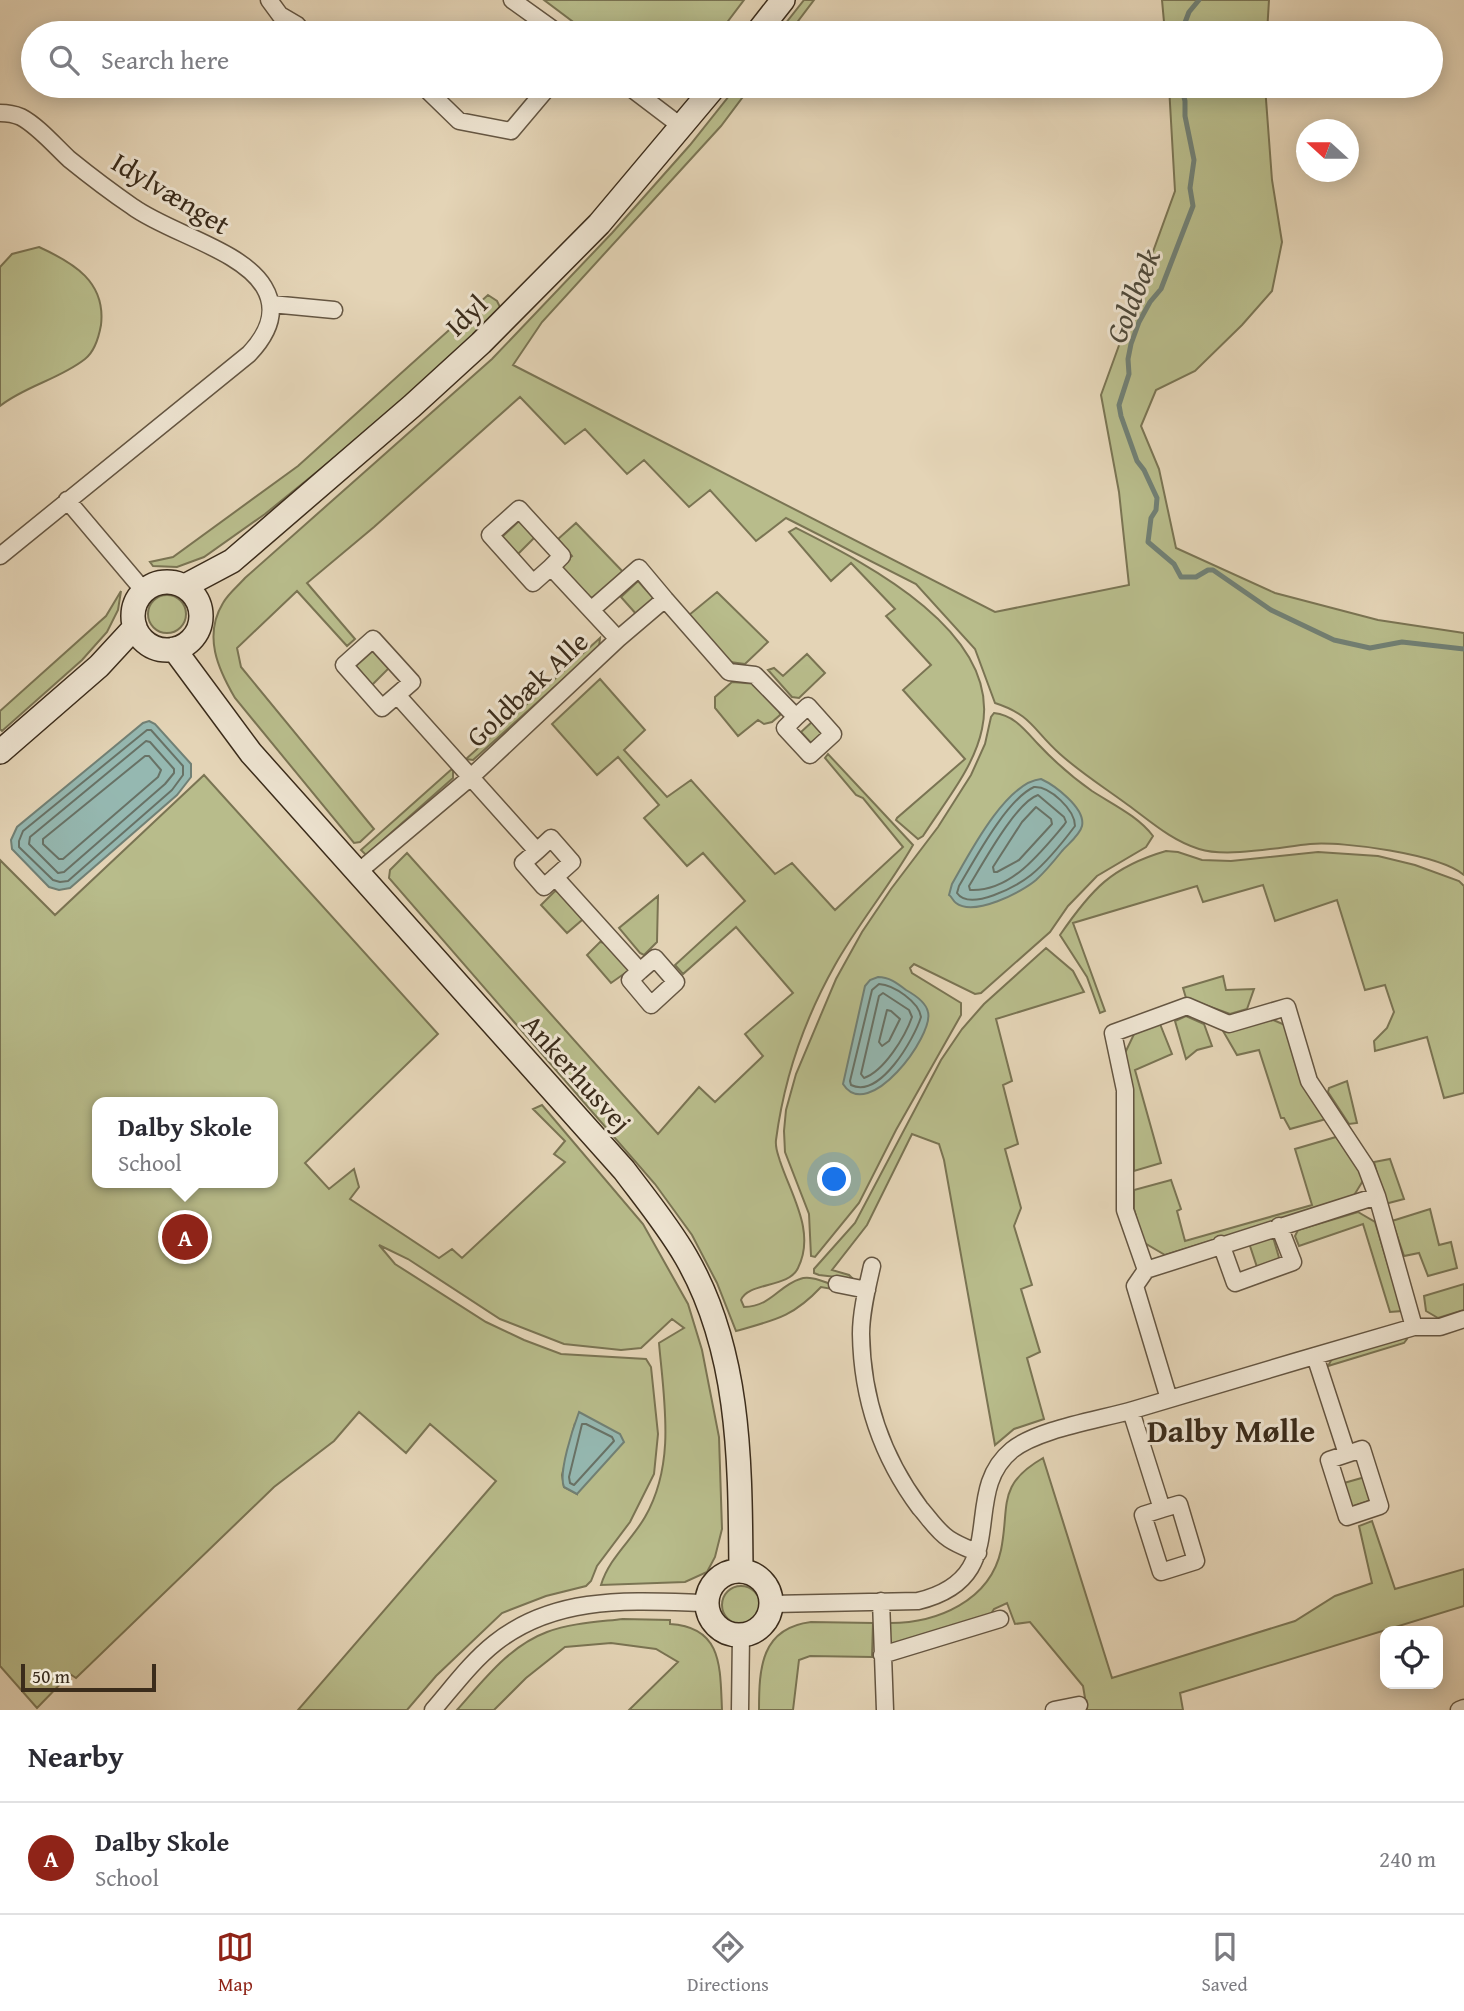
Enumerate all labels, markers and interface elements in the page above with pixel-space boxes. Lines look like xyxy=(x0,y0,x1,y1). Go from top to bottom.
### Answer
search box xyxy=(21,21,1443,98)
text: Search here xyxy=(101,40,229,79)
icon: search xyxy=(45,41,83,79)
north arrow xyxy=(1296,119,1359,182)
street label: Idylvænget xyxy=(104,141,238,244)
water label: Goldbæk xyxy=(1093,242,1171,349)
street label: Idyl xyxy=(435,284,496,345)
street label: Goldbæk Alle xyxy=(456,621,597,756)
street label: Ankerhusvej xyxy=(513,1004,642,1141)
popup xyxy=(92,1097,278,1188)
text: Dalby Skole xyxy=(118,1107,252,1146)
text: School xyxy=(118,1146,182,1179)
your location xyxy=(817,1162,851,1196)
pin: A xyxy=(162,1211,208,1263)
district label: Dalby Mølle xyxy=(1147,1407,1315,1454)
map controls xyxy=(1380,1626,1443,1689)
button: locate xyxy=(1380,1626,1443,1689)
scale bar xyxy=(21,1661,156,1693)
text: 50 m xyxy=(32,1662,70,1690)
text: Nearby xyxy=(28,1734,124,1778)
text: Dalby Skole xyxy=(95,1822,229,1861)
text: A xyxy=(44,1842,58,1875)
text: 240 m xyxy=(1379,1842,1436,1875)
text: School xyxy=(95,1861,159,1894)
tab: Map xyxy=(216,1928,254,1998)
tab: Directions xyxy=(687,1928,769,1998)
tab: Saved xyxy=(1202,1928,1248,1998)

